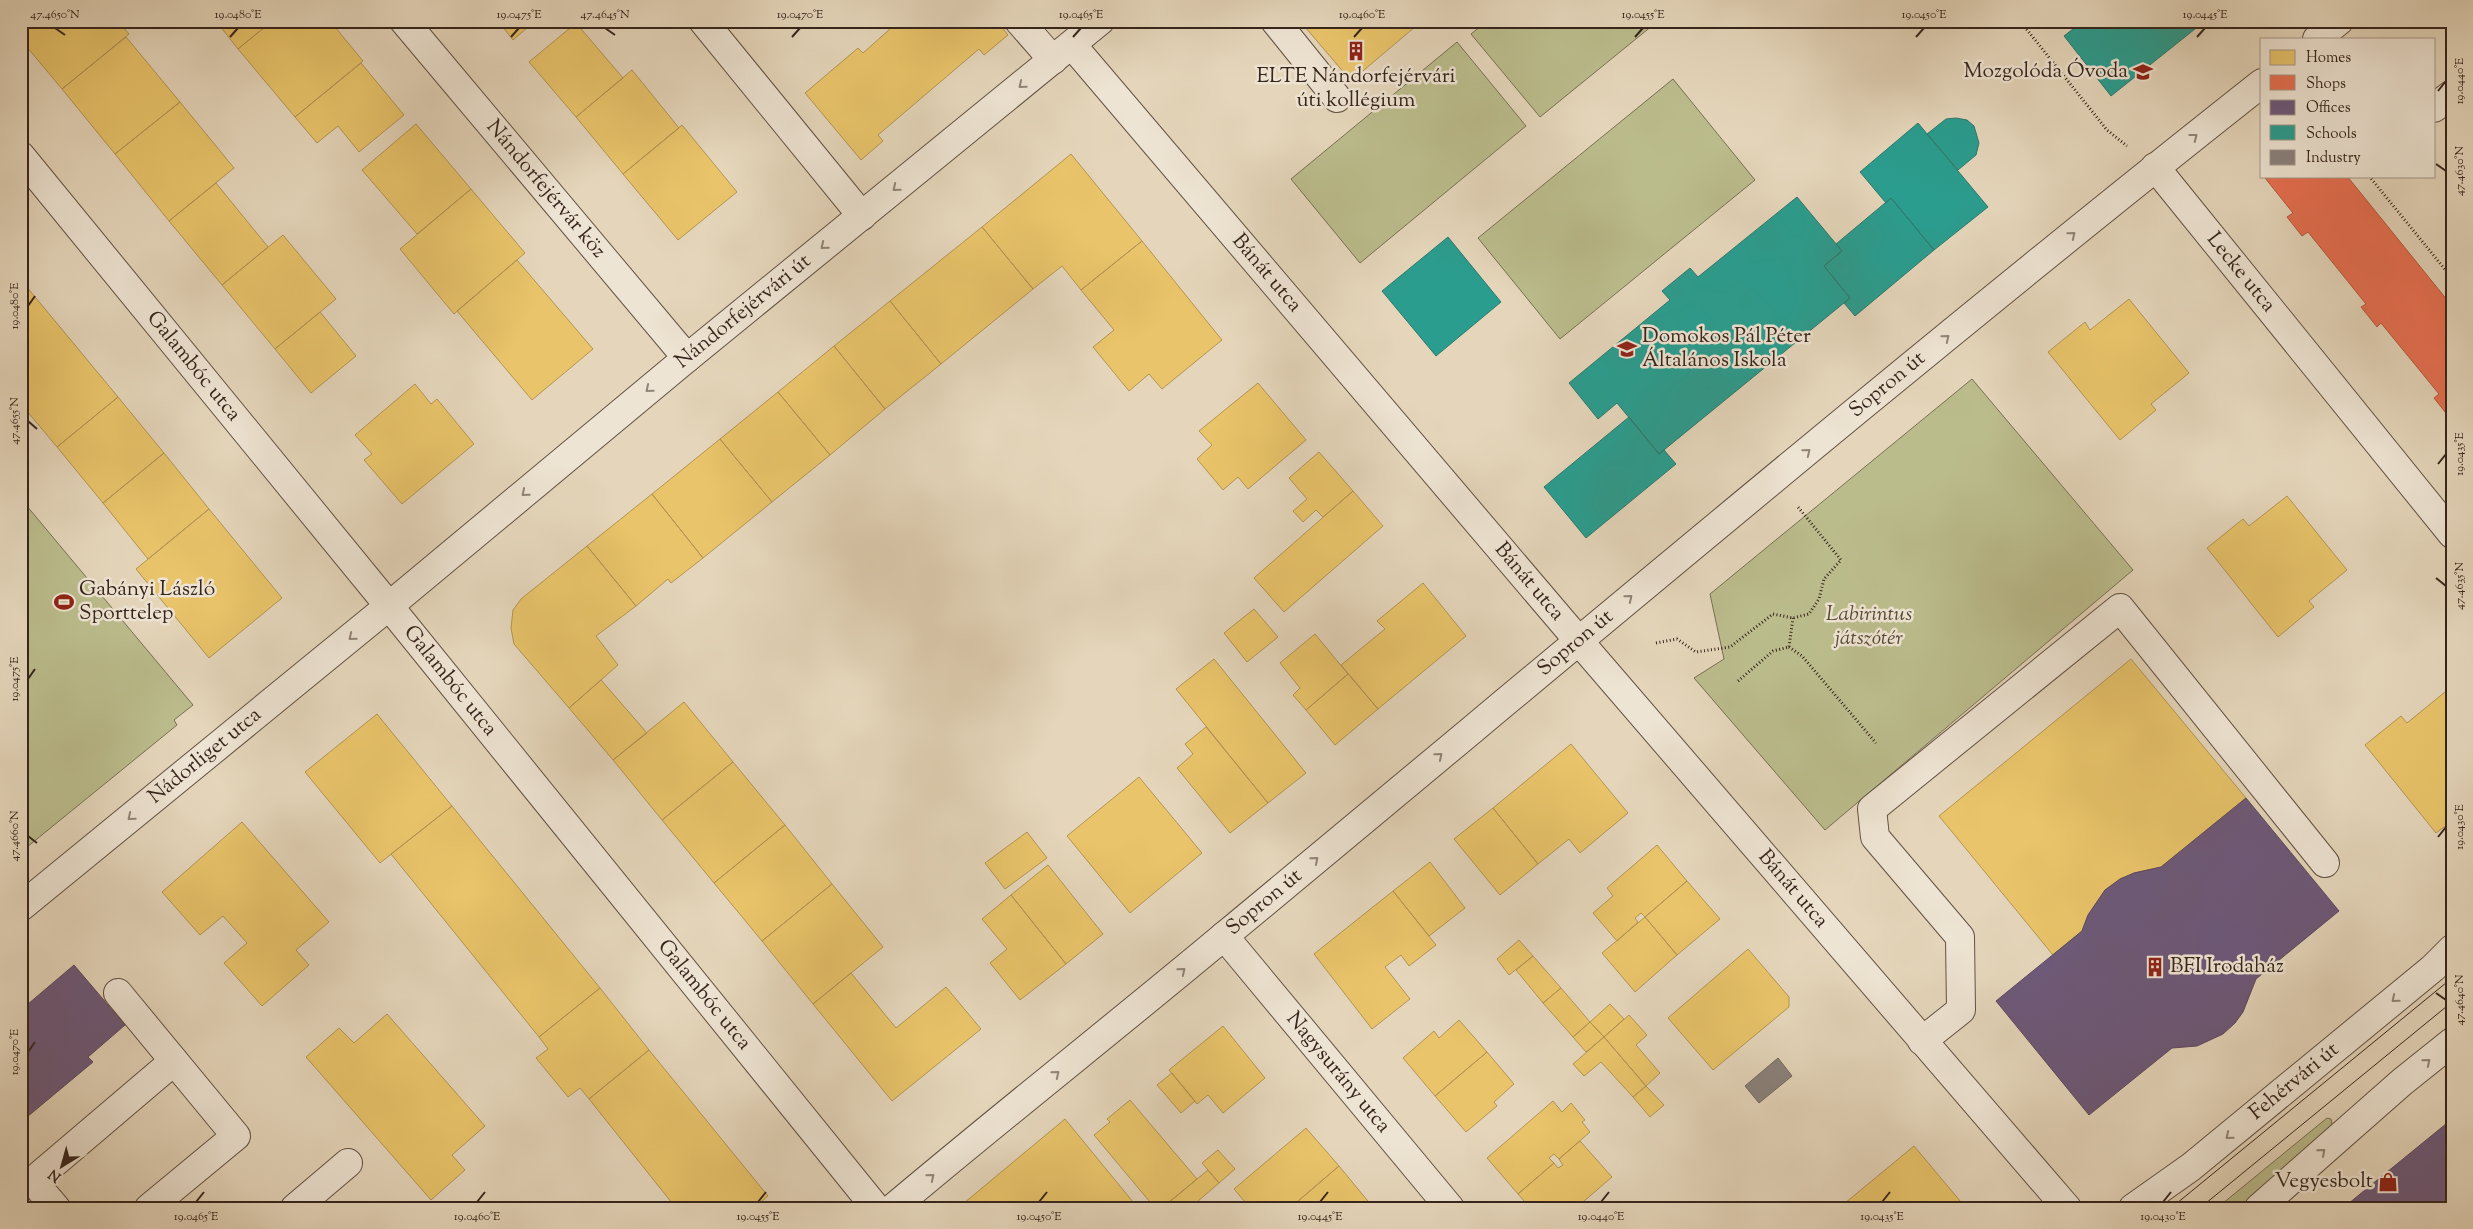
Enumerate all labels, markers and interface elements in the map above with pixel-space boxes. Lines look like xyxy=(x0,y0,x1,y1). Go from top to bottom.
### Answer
text: 47.4650°N xyxy=(30,6,80,24)
text: 19.0480°E xyxy=(215,6,262,24)
text: 19.0475°E xyxy=(497,6,542,24)
text: 47.4645°N xyxy=(580,6,630,24)
text: 19.0470°E xyxy=(777,6,824,24)
text: 19.0465°E xyxy=(1059,6,1104,24)
text: 19.0460°E xyxy=(1339,6,1386,24)
text: 19.0455°E xyxy=(1622,6,1665,24)
text: 19.0450°E xyxy=(1902,6,1947,24)
text: 19.0445°E xyxy=(2183,6,2228,24)
legend xyxy=(2260,38,2436,178)
building icon: ELTE Nándorfejérvári úti kollégium xyxy=(1345,40,1367,62)
text: Homes xyxy=(2306,48,2351,69)
place label: Mozgolóda Óvoda xyxy=(1964,57,2128,87)
text: 19.0440°E xyxy=(2451,57,2469,104)
school or university icon: Mozgolóda Óvoda xyxy=(2132,61,2154,83)
place label: ELTE Nándorfejérvári úti kollégium xyxy=(1256,62,1456,116)
text: Shops xyxy=(2306,74,2346,95)
one-way arrow xyxy=(1019,80,1028,88)
text: Offices xyxy=(2306,98,2351,119)
street label: Nándorfejérvár köz xyxy=(478,114,613,265)
text: Schools xyxy=(2306,124,2357,145)
one-way arrow xyxy=(2188,134,2197,143)
text: 47.4630°N xyxy=(2451,146,2469,196)
text: Industry xyxy=(2306,148,2361,169)
one-way arrow xyxy=(893,182,902,190)
street label: Lecke utca xyxy=(2199,226,2283,320)
street label: Bánát utca xyxy=(1224,228,1309,320)
one-way arrow xyxy=(2066,233,2075,241)
one-way arrow xyxy=(821,241,830,249)
street label: Nándorfejérvári út xyxy=(669,247,818,377)
text: 19.0480°E xyxy=(6,282,24,329)
street label: Galambóc utca xyxy=(139,305,248,429)
place label: Domokos Pál Péter Általános Iskola xyxy=(1642,322,1811,376)
one-way arrow xyxy=(1941,335,1950,344)
school or university icon: Domokos Pál Péter Általános Iskola xyxy=(1616,338,1638,360)
street label: Sopron út xyxy=(1843,345,1932,426)
one-way arrow xyxy=(646,383,655,392)
text: 47.4655°N xyxy=(6,397,24,445)
text: 19.0435°E xyxy=(2451,431,2469,476)
one-way arrow xyxy=(1801,450,1810,458)
one-way arrow xyxy=(521,488,530,497)
street label: Bánát utca xyxy=(1487,536,1571,628)
text: 47.4635°N xyxy=(2451,562,2469,610)
place label: Gabányi László Sporttelep xyxy=(79,575,215,629)
sports icon: Gabányi László Sporttelep xyxy=(53,591,75,613)
one-way arrow xyxy=(1623,595,1632,603)
park label: Labirintus játszótér xyxy=(1826,600,1912,654)
street label: Sopron út xyxy=(1531,603,1620,684)
street label: Galambóc utca xyxy=(396,619,504,743)
one-way arrow xyxy=(348,631,357,640)
text: 19.0475°E xyxy=(6,656,24,701)
street label: Nádorliget utca xyxy=(142,701,269,812)
one-way arrow xyxy=(1434,752,1443,761)
text: 19.0430°E xyxy=(2451,804,2469,850)
text: 47.4660°N xyxy=(6,810,24,862)
one-way arrow xyxy=(128,812,137,820)
street label: Bánát utca xyxy=(1750,844,1835,935)
one-way arrow xyxy=(1309,857,1318,866)
street label: Sopron út xyxy=(1220,862,1309,943)
street label: Galambóc utca xyxy=(650,933,758,1057)
place label: BFI Irodaház xyxy=(2170,952,2284,982)
building icon: BFI Irodaház xyxy=(2144,956,2166,978)
one-way arrow xyxy=(1176,968,1185,976)
text: 47.4640°N xyxy=(2451,974,2469,1025)
one-way arrow xyxy=(2392,993,2401,1002)
street label: Nagysurány utca xyxy=(1278,1006,1397,1140)
text: 19.0470°E xyxy=(6,1028,24,1075)
street label: Fehérvári út xyxy=(2243,1036,2346,1128)
one-way arrow xyxy=(2421,1059,2430,1067)
one-way arrow xyxy=(1051,1070,1060,1079)
one-way arrow xyxy=(2226,1130,2235,1138)
north arrow xyxy=(38,1142,88,1192)
one-way arrow xyxy=(2316,1149,2325,1158)
text: N xyxy=(45,1163,66,1186)
place label: Vegyesbolt xyxy=(2274,1167,2373,1197)
shop icon: Vegyesbolt xyxy=(2377,1171,2399,1193)
one-way arrow xyxy=(925,1173,934,1182)
text: 19.0465°E xyxy=(174,1208,219,1226)
text: 19.0460°E xyxy=(454,1208,501,1226)
text: 19.0455°E xyxy=(737,1208,780,1226)
text: 19.0450°E xyxy=(1017,1208,1062,1226)
text: 19.0445°E xyxy=(1298,1208,1343,1226)
text: 19.0440°E xyxy=(1578,1208,1625,1226)
text: 19.0435°E xyxy=(1860,1208,1905,1226)
text: 19.0430°E xyxy=(2140,1208,2186,1226)

